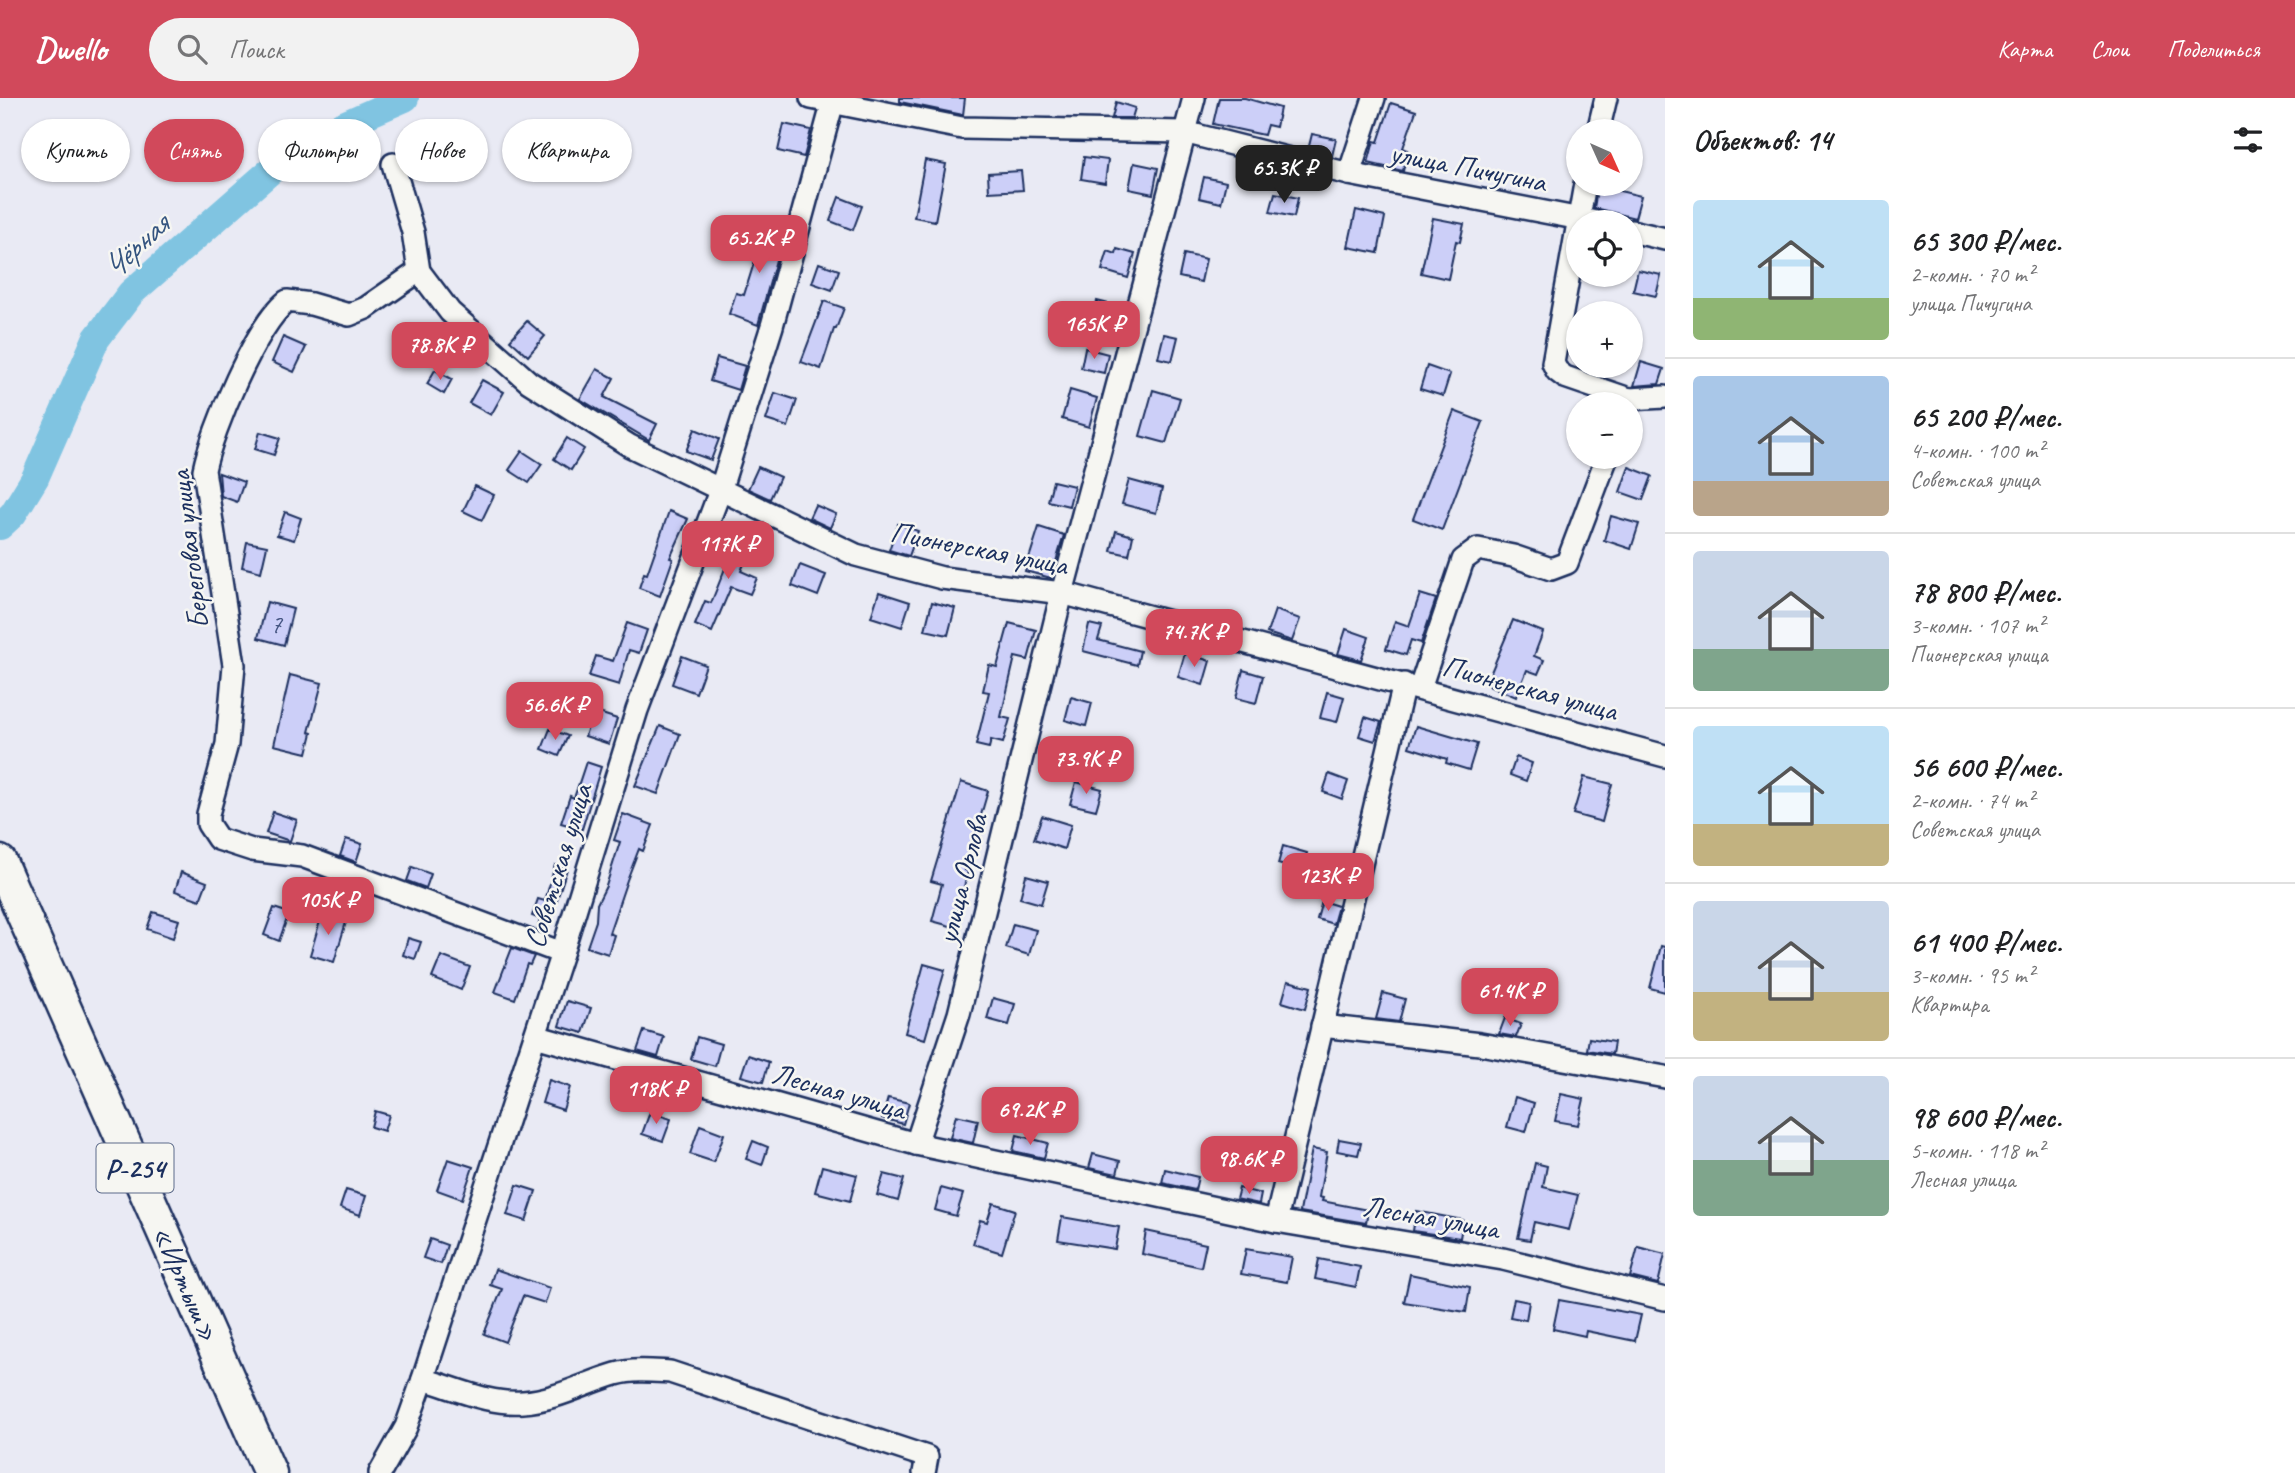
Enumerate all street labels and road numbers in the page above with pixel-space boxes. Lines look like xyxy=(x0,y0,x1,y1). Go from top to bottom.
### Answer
street label: улица Пичугина xyxy=(1385,133,1551,201)
street label: Береговая улица xyxy=(160,467,218,631)
street label: Пионерская улица xyxy=(887,512,1073,584)
street label: Пионерская улица xyxy=(1438,646,1624,730)
street label: Советская улица xyxy=(515,778,601,952)
street label: улица Орлова xyxy=(927,808,997,950)
street label: Лесная улица xyxy=(768,1054,913,1129)
road number: Р-254 xyxy=(96,1144,174,1192)
street label: Лесная улица xyxy=(1360,1186,1505,1248)
street label: «Иртыш» xyxy=(144,1219,228,1347)

